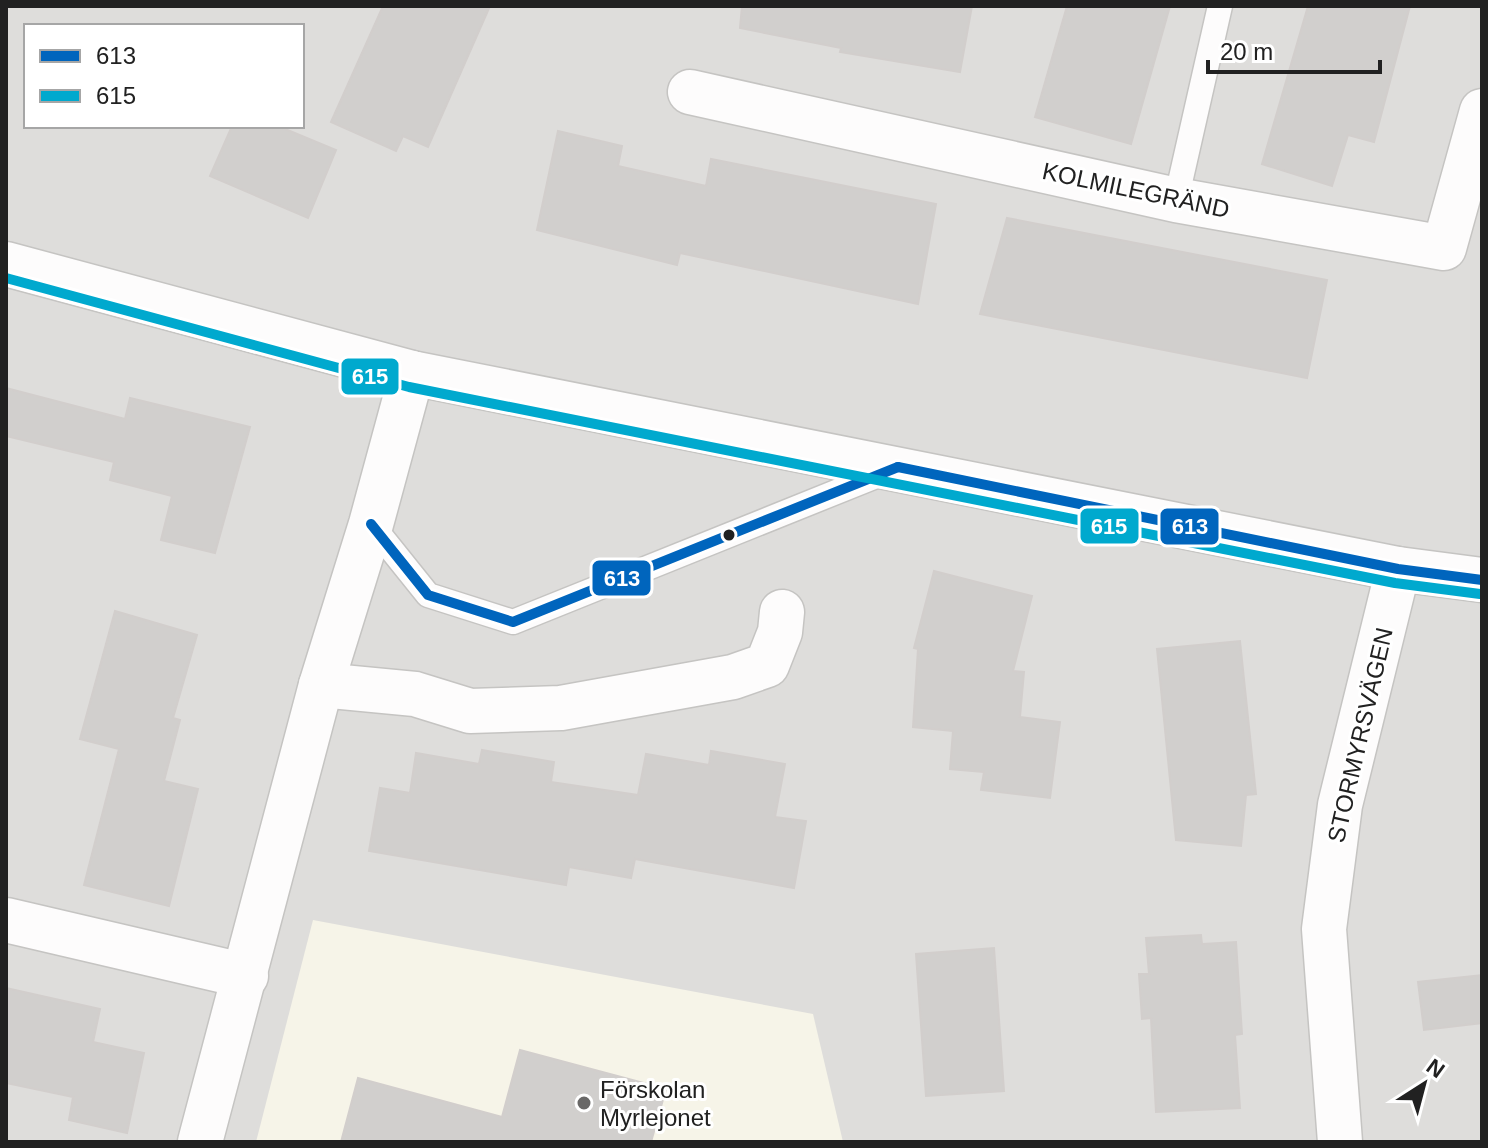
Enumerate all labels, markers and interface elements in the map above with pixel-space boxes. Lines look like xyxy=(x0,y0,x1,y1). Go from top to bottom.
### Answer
legend xyxy=(24,24,304,128)
scale bar xyxy=(1208,24,1380,74)
text: 20 m xyxy=(1220,38,1273,65)
text: 613 xyxy=(96,42,136,69)
text: 615 xyxy=(96,82,136,109)
street label: KOLMILEGRÄND xyxy=(1040,157,1232,223)
line badge: 615 xyxy=(340,357,400,396)
text: 615 xyxy=(352,364,388,389)
line badge: 615 xyxy=(1079,507,1140,545)
line badge: 613 xyxy=(1159,507,1220,546)
text: 615 xyxy=(1091,514,1127,539)
text: 613 xyxy=(1172,514,1208,539)
unlabelled marker xyxy=(721,527,737,543)
line badge: 613 xyxy=(591,559,652,597)
text: 613 xyxy=(604,566,640,591)
street label: STORMYRSVÄGEN xyxy=(1322,625,1398,845)
north arrow xyxy=(1384,1044,1464,1124)
text: N xyxy=(1422,1053,1449,1083)
place label: Förskolan Myrlejonet xyxy=(600,1076,711,1131)
marker: Förskolan Myrlejonet xyxy=(575,1094,593,1112)

